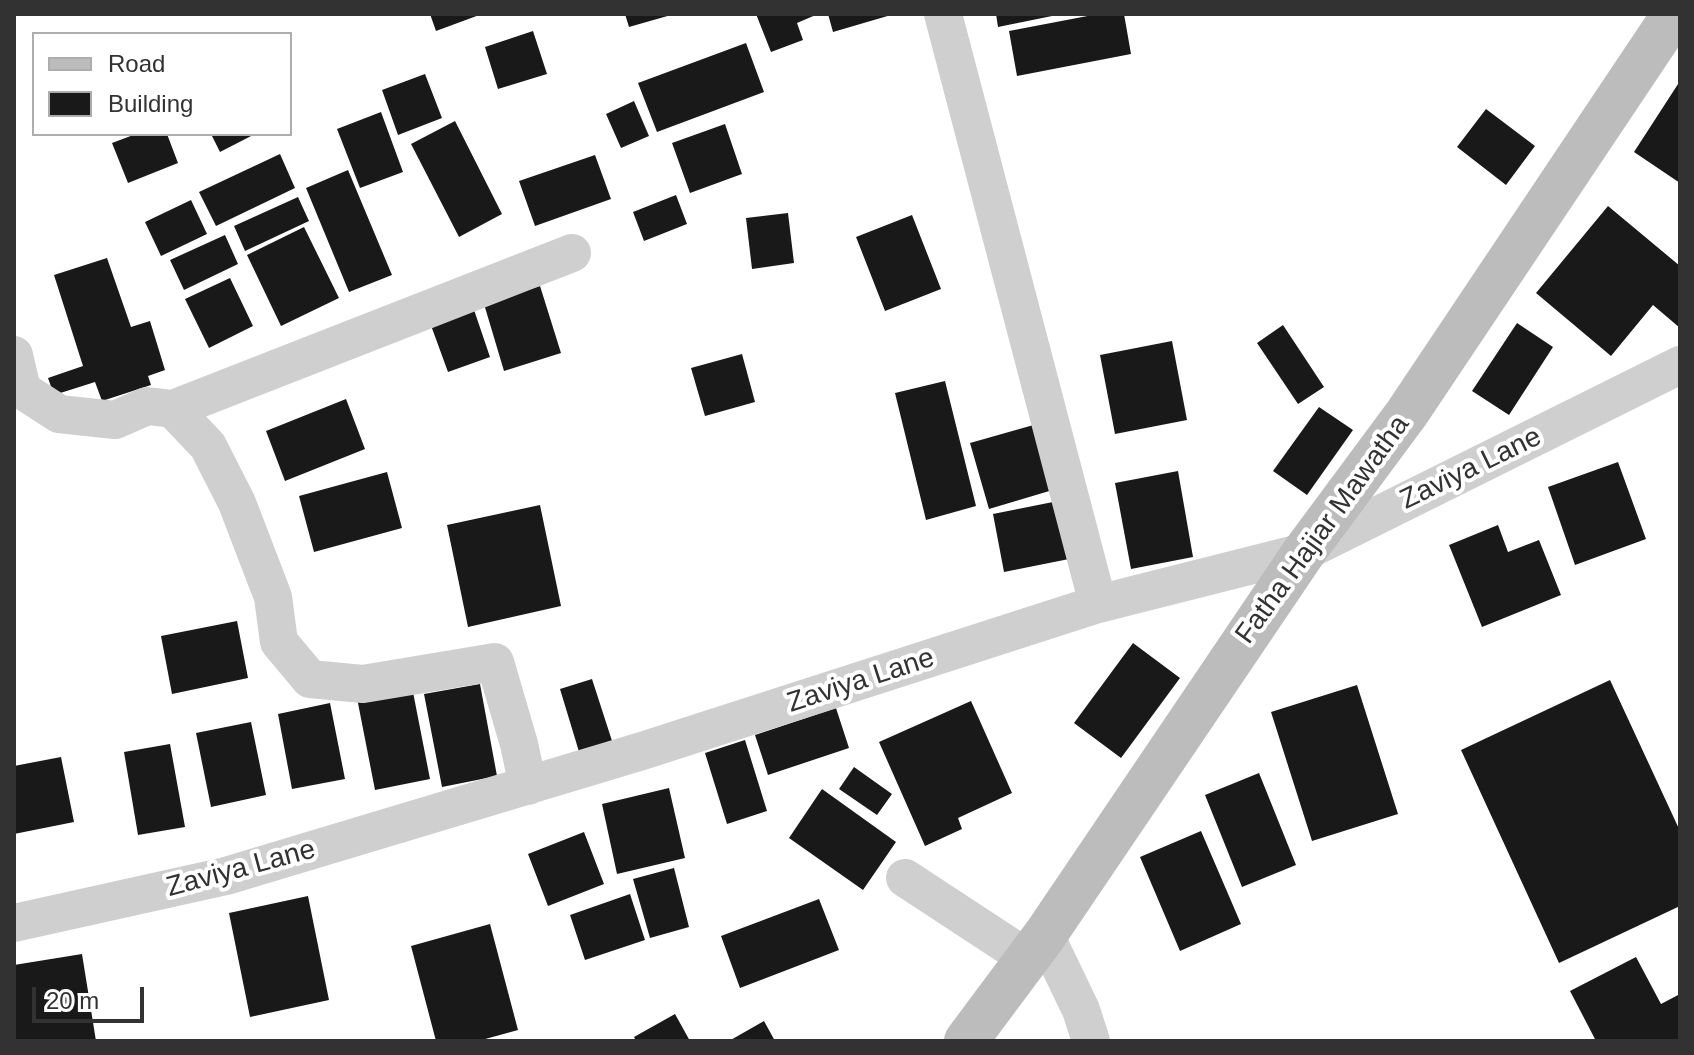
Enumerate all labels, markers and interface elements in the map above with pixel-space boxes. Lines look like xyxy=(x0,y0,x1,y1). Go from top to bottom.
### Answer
legend xyxy=(32,32,292,136)
text: Road xyxy=(108,50,165,77)
text: Building xyxy=(108,90,193,117)
street label: Fatha Hajiar Mawatha xyxy=(1229,409,1417,651)
street label: Zaviya Lane xyxy=(1395,420,1547,518)
street label: Zaviya Lane xyxy=(783,641,939,721)
street label: Zaviya Lane xyxy=(163,833,319,905)
scale bar xyxy=(36,971,148,1021)
text: 20 m xyxy=(46,987,99,1014)

